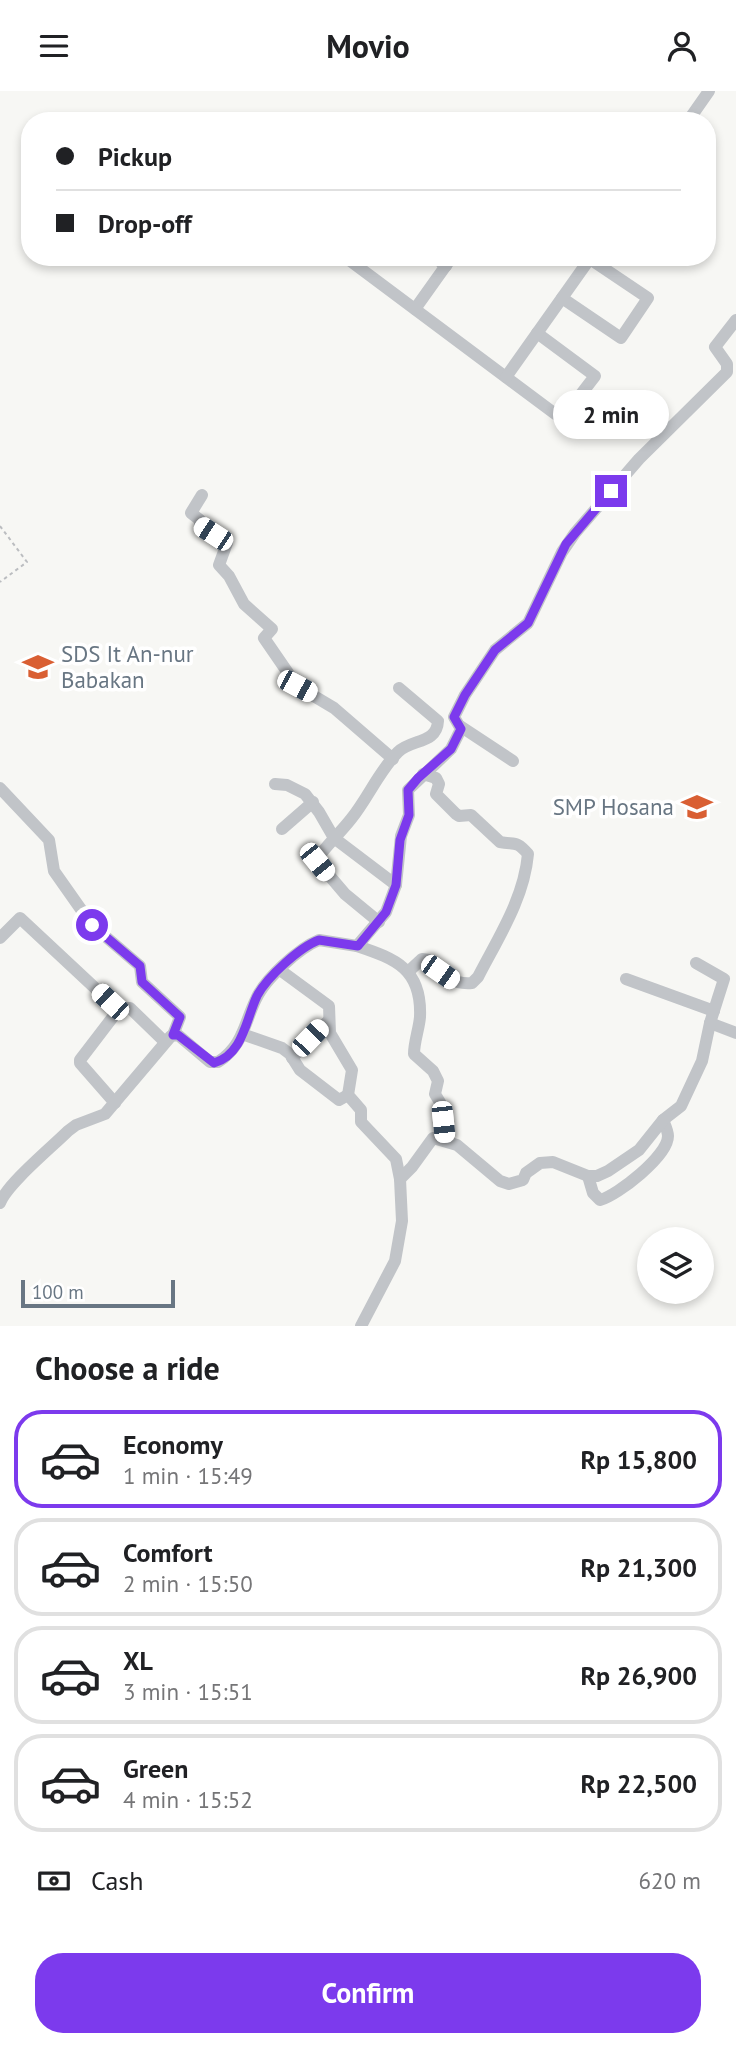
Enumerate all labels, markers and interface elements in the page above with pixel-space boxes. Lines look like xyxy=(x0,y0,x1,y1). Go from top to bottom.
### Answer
text: Movio xyxy=(326,25,410,67)
icon: menu xyxy=(35,27,73,65)
icon: person xyxy=(663,27,701,65)
text: Pickup xyxy=(98,140,172,173)
text: Drop-off xyxy=(98,207,192,240)
callout: 2 min xyxy=(553,389,669,439)
text: 2 min xyxy=(583,400,639,429)
route end xyxy=(595,475,627,507)
car xyxy=(190,514,237,554)
place label: SDS It An-nur Babakan xyxy=(61,639,194,694)
school or university icon: SDS It An-nur Babakan xyxy=(21,650,55,684)
car xyxy=(274,667,321,705)
school or university icon: SMP Hosana xyxy=(680,790,714,824)
place label: SMP Hosana xyxy=(553,792,674,821)
car xyxy=(296,839,339,885)
route start xyxy=(76,909,108,941)
car xyxy=(417,951,464,993)
car xyxy=(88,980,133,1024)
car xyxy=(288,1016,333,1060)
car xyxy=(431,1100,456,1144)
map controls xyxy=(637,1227,714,1304)
button: layers xyxy=(637,1227,714,1304)
scale bar xyxy=(21,1277,175,1309)
text: 100 m xyxy=(32,1280,84,1304)
text: Choose a ride xyxy=(35,1347,220,1389)
icon: car xyxy=(39,1428,102,1491)
text: Economy xyxy=(123,1428,223,1461)
text: Rp 15,800 xyxy=(580,1443,697,1476)
text: 1 min · 15:49 xyxy=(123,1461,253,1490)
icon: car xyxy=(39,1536,102,1599)
text: Comfort xyxy=(123,1536,213,1569)
text: Rp 21,300 xyxy=(580,1551,697,1584)
text: 2 min · 15:50 xyxy=(123,1569,253,1598)
icon: car xyxy=(39,1644,102,1707)
text: XL xyxy=(123,1644,153,1677)
text: Rp 26,900 xyxy=(580,1659,697,1692)
text: 3 min · 15:51 xyxy=(123,1677,253,1706)
icon: car xyxy=(39,1752,102,1815)
text: Green xyxy=(123,1752,188,1785)
text: Rp 22,500 xyxy=(580,1767,697,1800)
text: 4 min · 15:52 xyxy=(123,1785,253,1814)
icon: cash xyxy=(35,1862,73,1900)
text: Cash xyxy=(91,1864,143,1897)
text: 620 m xyxy=(639,1866,701,1895)
button: Confirm xyxy=(35,1953,701,2033)

